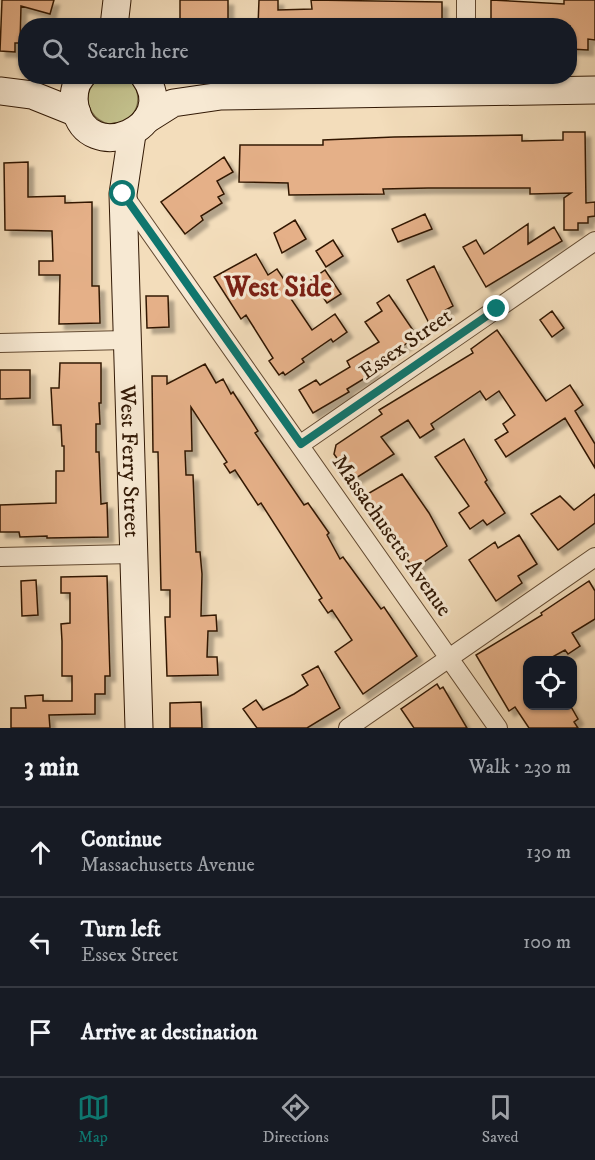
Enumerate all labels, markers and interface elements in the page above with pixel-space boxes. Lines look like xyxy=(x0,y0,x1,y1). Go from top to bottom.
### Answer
search box xyxy=(18,18,577,84)
icon: search xyxy=(39,35,72,68)
text: Search here xyxy=(87,38,189,65)
route start xyxy=(109,180,135,206)
district label: West Side xyxy=(223,270,332,305)
route end xyxy=(483,295,509,321)
street label: Essex Street xyxy=(354,302,457,386)
street label: West Ferry Street xyxy=(114,383,145,538)
street label: Massachusetts Avenue xyxy=(326,450,458,622)
map controls xyxy=(523,656,577,710)
button: locate xyxy=(523,656,577,710)
text: 3 min xyxy=(24,751,79,784)
text: Walk · 230 m xyxy=(469,755,571,780)
text: Continue xyxy=(81,826,162,853)
icon: ahead xyxy=(24,836,57,869)
text: 130 m xyxy=(526,840,571,865)
text: Massachusetts Avenue xyxy=(81,853,255,878)
text: Turn left xyxy=(81,916,161,943)
icon: left xyxy=(24,926,57,959)
text: 100 m xyxy=(523,930,571,955)
text: Essex Street xyxy=(81,943,178,968)
icon: arrive xyxy=(24,1016,57,1049)
text: Arrive at destination xyxy=(81,1019,258,1046)
tab: Map xyxy=(77,1091,110,1147)
tab: Directions xyxy=(263,1091,329,1147)
tab: Saved xyxy=(482,1091,519,1147)

